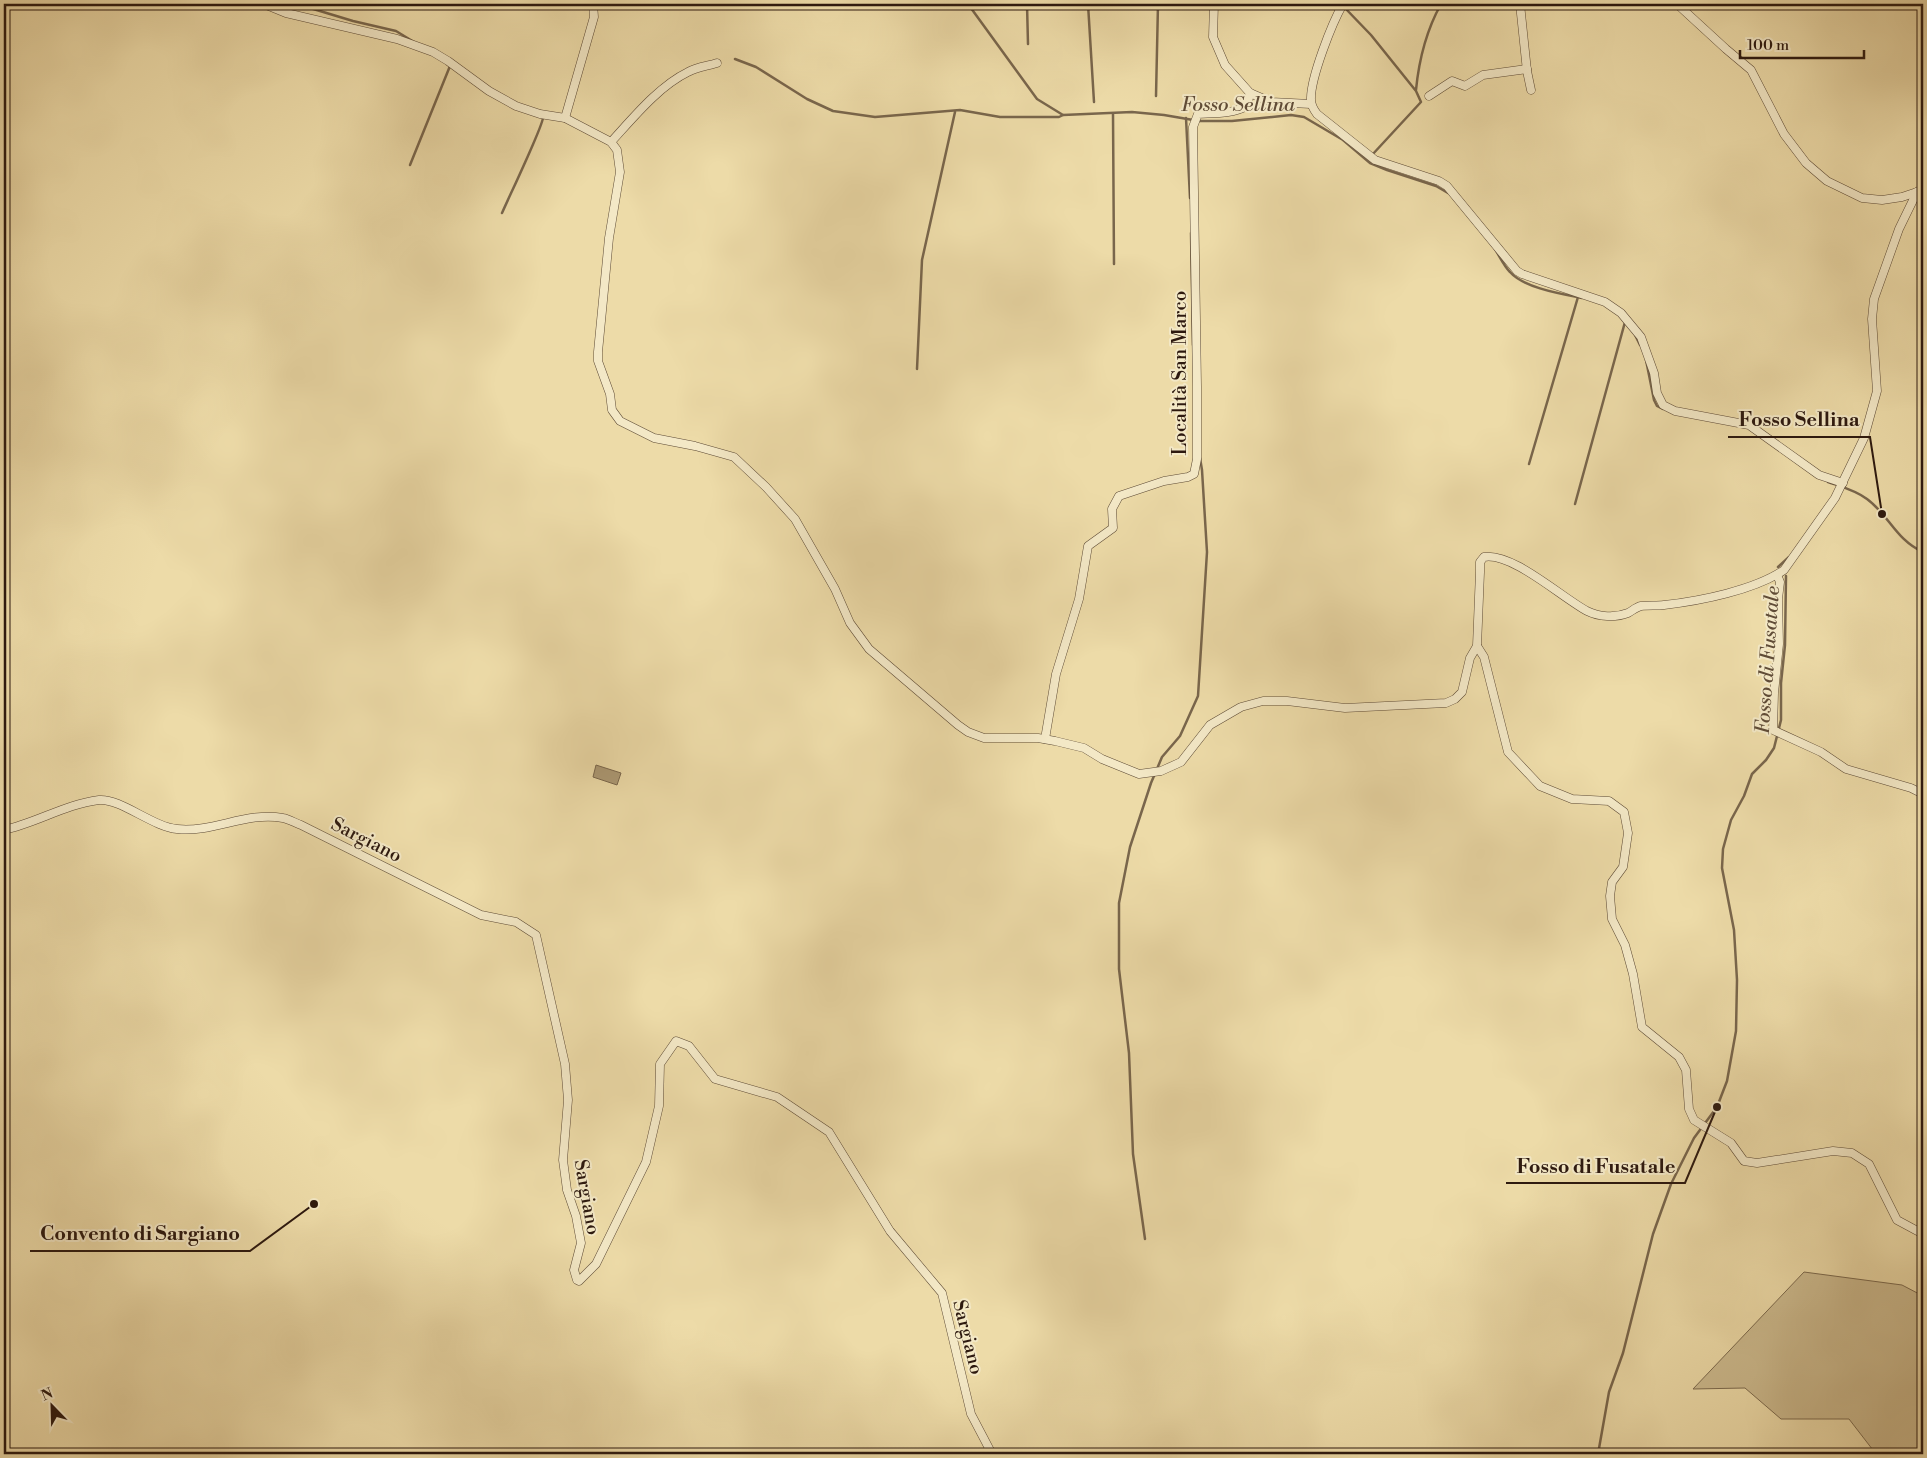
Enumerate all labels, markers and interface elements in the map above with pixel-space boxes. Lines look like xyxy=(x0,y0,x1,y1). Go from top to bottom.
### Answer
scale bar xyxy=(1740,28,1863,60)
text: 100 m xyxy=(1747,36,1789,55)
water label: Fosso Sellina xyxy=(1181,93,1296,118)
street label: Località San Marco xyxy=(1168,290,1192,456)
callout: Fosso Sellina xyxy=(1728,402,1870,437)
text: Fosso Sellina xyxy=(1738,408,1860,433)
water label: Fosso di Fusatale xyxy=(1751,584,1786,735)
street label: Sargiano xyxy=(327,812,406,868)
callout: Fosso di Fusatale xyxy=(1506,1148,1685,1183)
text: Fosso di Fusatale xyxy=(1516,1155,1676,1180)
street label: Sargiano xyxy=(569,1158,605,1237)
callout: Convento di Sargiano xyxy=(30,1216,250,1251)
text: Convento di Sargiano xyxy=(40,1222,240,1247)
street label: Sargiano xyxy=(947,1297,989,1377)
north arrow xyxy=(28,1380,78,1430)
text: N xyxy=(39,1385,56,1405)

